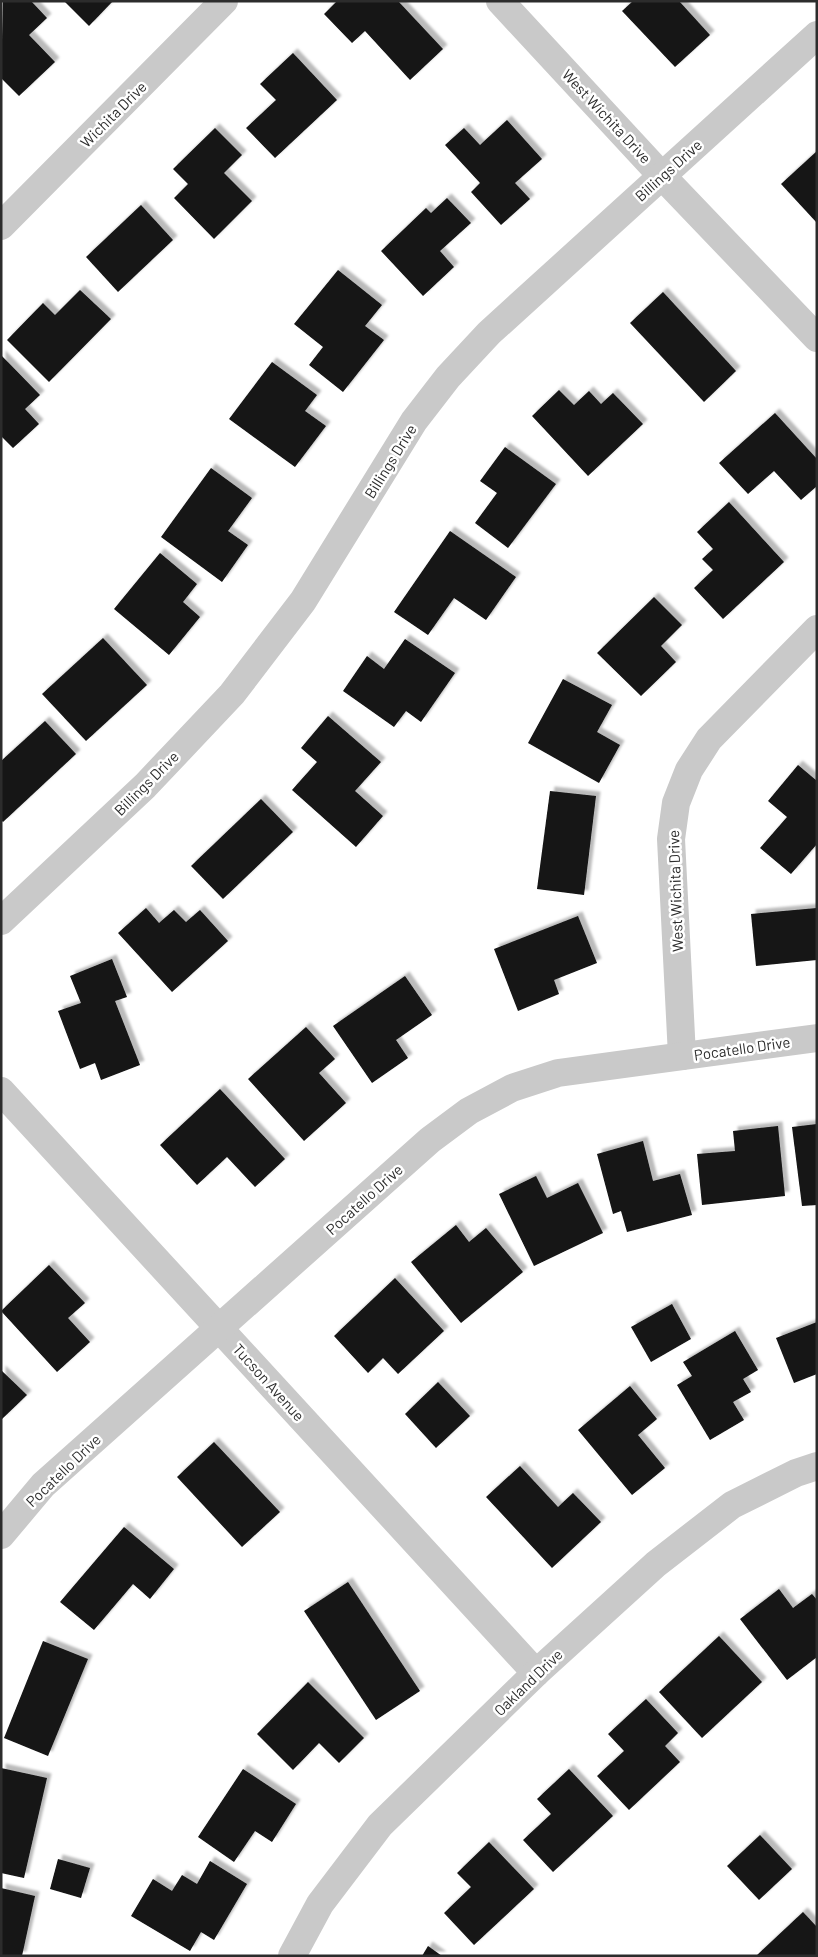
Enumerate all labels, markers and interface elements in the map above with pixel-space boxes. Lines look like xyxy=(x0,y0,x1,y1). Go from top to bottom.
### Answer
street label: West Wichita Drive xyxy=(559,65,655,167)
street label: Wichita Drive xyxy=(76,77,150,151)
street label: Billings Drive xyxy=(631,135,705,205)
street label: Billings Drive xyxy=(360,421,420,501)
street label: Billings Drive xyxy=(110,747,182,819)
street label: West Wichita Drive xyxy=(664,830,686,952)
street label: Pocatello Drive xyxy=(693,1032,791,1064)
street label: Pocatello Drive xyxy=(322,1160,406,1238)
street label: Tucson Avenue xyxy=(230,1340,308,1424)
street label: Pocatello Drive xyxy=(22,1430,104,1510)
street label: Oakland Drive xyxy=(490,1645,566,1719)

